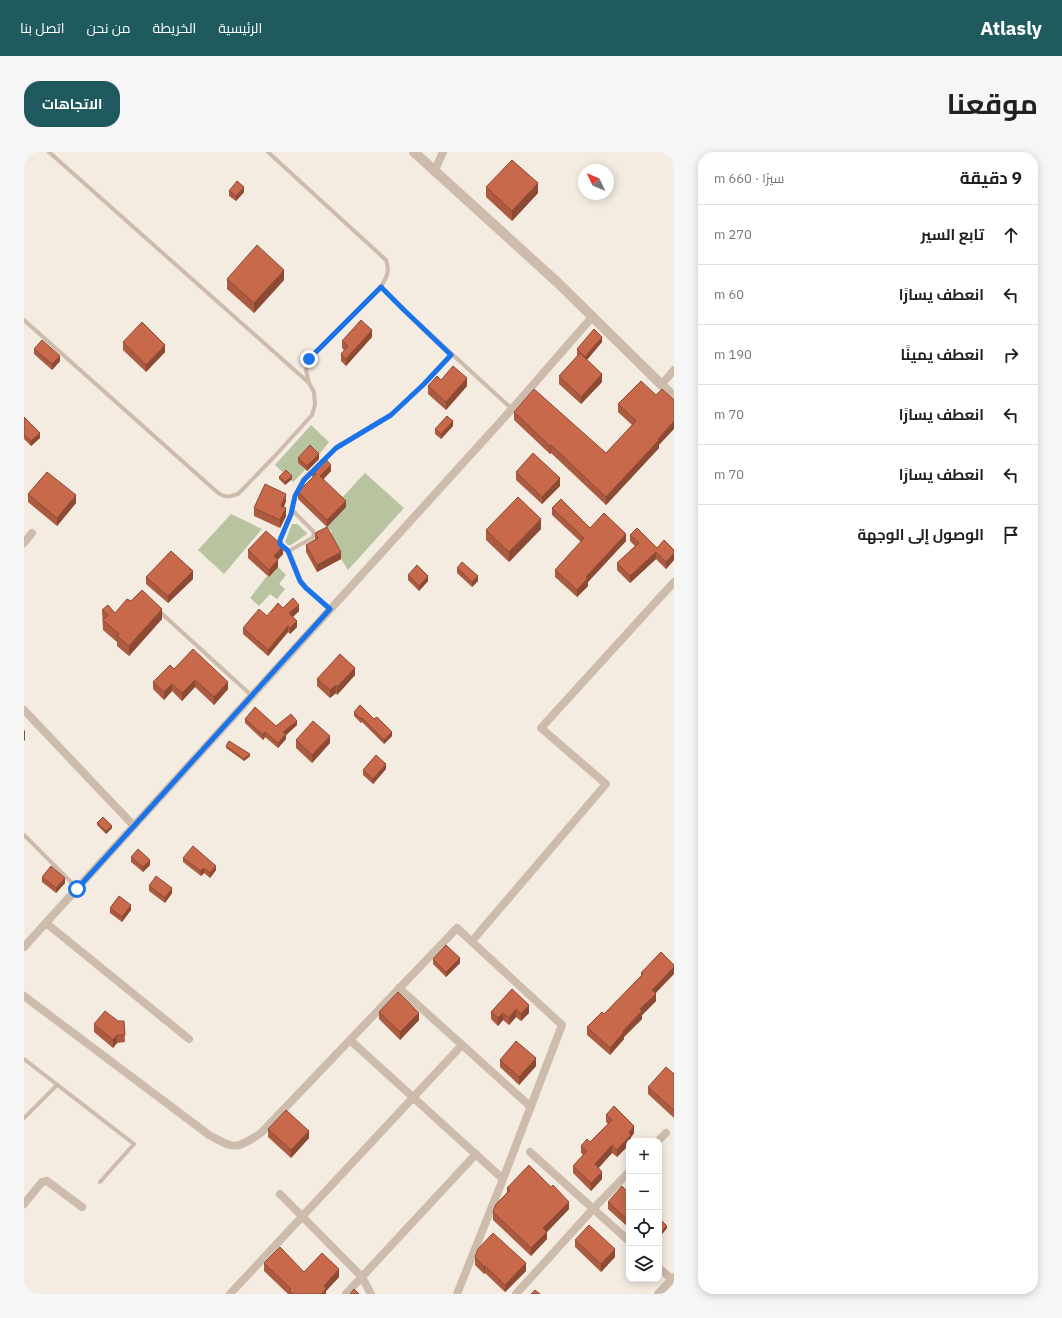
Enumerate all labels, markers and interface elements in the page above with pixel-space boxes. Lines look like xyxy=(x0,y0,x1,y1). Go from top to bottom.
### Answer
text: Atlasly xyxy=(980,16,1042,40)
text: اتصل بنا xyxy=(20,19,65,37)
text: من نحن xyxy=(87,19,131,37)
text: الخريطة xyxy=(153,19,196,37)
text: الرئيسية xyxy=(218,19,262,37)
button: الاتجاهات xyxy=(24,81,120,127)
text: موقعنا xyxy=(947,85,1038,122)
north arrow xyxy=(578,164,614,200)
text: 9 دقيقة xyxy=(960,167,1022,189)
text: سيرًا · 660 m xyxy=(714,170,784,187)
icon: ahead xyxy=(1000,224,1022,246)
text: تابع السير xyxy=(921,225,984,244)
text: 270 m xyxy=(714,226,752,243)
icon: left xyxy=(1000,284,1022,306)
text: انعطف يسارًا xyxy=(899,285,984,304)
text: 60 m xyxy=(714,286,744,303)
icon: right xyxy=(1000,344,1022,366)
text: انعطف يمينًا xyxy=(900,345,984,364)
text: 190 m xyxy=(714,346,752,363)
route end xyxy=(300,350,318,368)
icon: left xyxy=(1000,404,1022,426)
text: انعطف يسارًا xyxy=(899,405,984,424)
text: 70 m xyxy=(714,406,744,423)
icon: left xyxy=(1000,464,1022,486)
text: انعطف يسارًا xyxy=(899,465,984,484)
text: 70 m xyxy=(714,466,744,483)
icon: arrive xyxy=(1000,524,1022,546)
text: الوصول إلى الوجهة xyxy=(857,525,984,544)
route start xyxy=(68,880,86,898)
map controls xyxy=(626,1138,662,1282)
button: + xyxy=(626,1138,662,1174)
button: − xyxy=(626,1174,662,1210)
button: locate xyxy=(626,1210,662,1246)
button: layers xyxy=(626,1246,662,1282)

